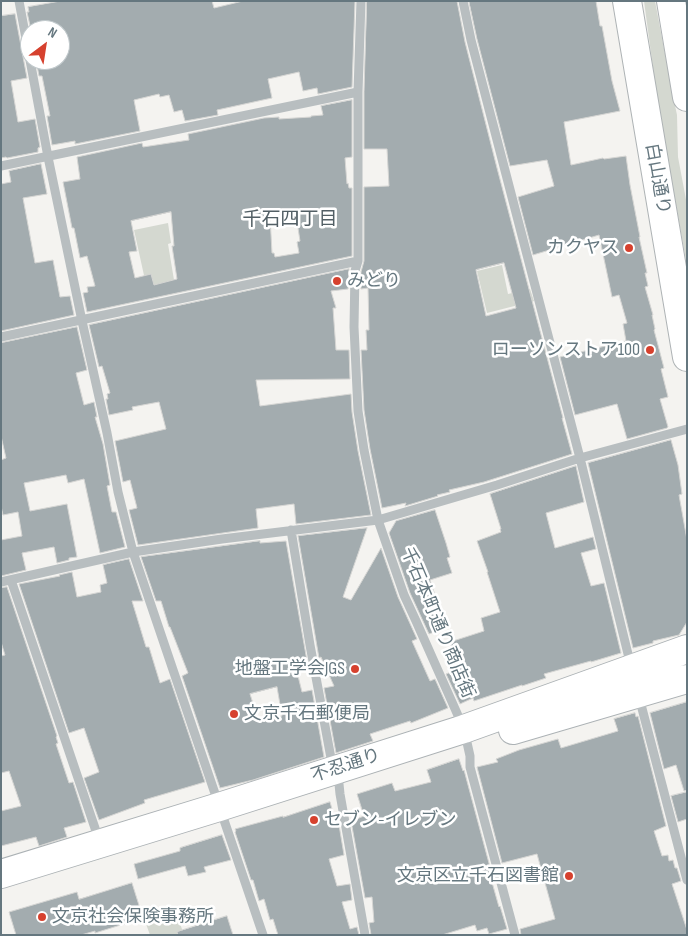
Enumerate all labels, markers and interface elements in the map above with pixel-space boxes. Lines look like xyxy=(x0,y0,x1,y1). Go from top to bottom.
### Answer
north arrow xyxy=(20,20,70,70)
text: N xyxy=(45,23,60,42)
street label: 白山通り xyxy=(640,142,674,216)
district label: 千石四丁目 xyxy=(243,209,337,231)
place label: カクヤス xyxy=(547,237,619,259)
marker: カクヤス xyxy=(623,242,635,254)
place label: みどり xyxy=(347,270,401,292)
marker: みどり xyxy=(331,275,343,287)
place label: ローソンストア100 xyxy=(492,339,640,361)
marker: ローソンストア100 xyxy=(644,344,656,356)
street label: 千石本町通り商店街 xyxy=(395,544,479,702)
place label: 地盤工学会JGS xyxy=(235,658,345,680)
marker: 地盤工学会JGS xyxy=(349,663,361,675)
place label: 文京千石郵便局 xyxy=(244,703,370,725)
marker: 文京千石郵便局 xyxy=(228,708,240,720)
street label: 不忍通り xyxy=(308,745,384,787)
place label: セブン-イレブン xyxy=(324,809,457,831)
marker: セブン-イレブン xyxy=(308,814,320,826)
place label: 文京区立千石図書館 xyxy=(397,865,559,887)
marker: 文京区立千石図書館 xyxy=(563,870,575,882)
place label: 文京社会保険事務所 xyxy=(52,906,214,928)
marker: 文京社会保険事務所 xyxy=(36,911,48,923)

